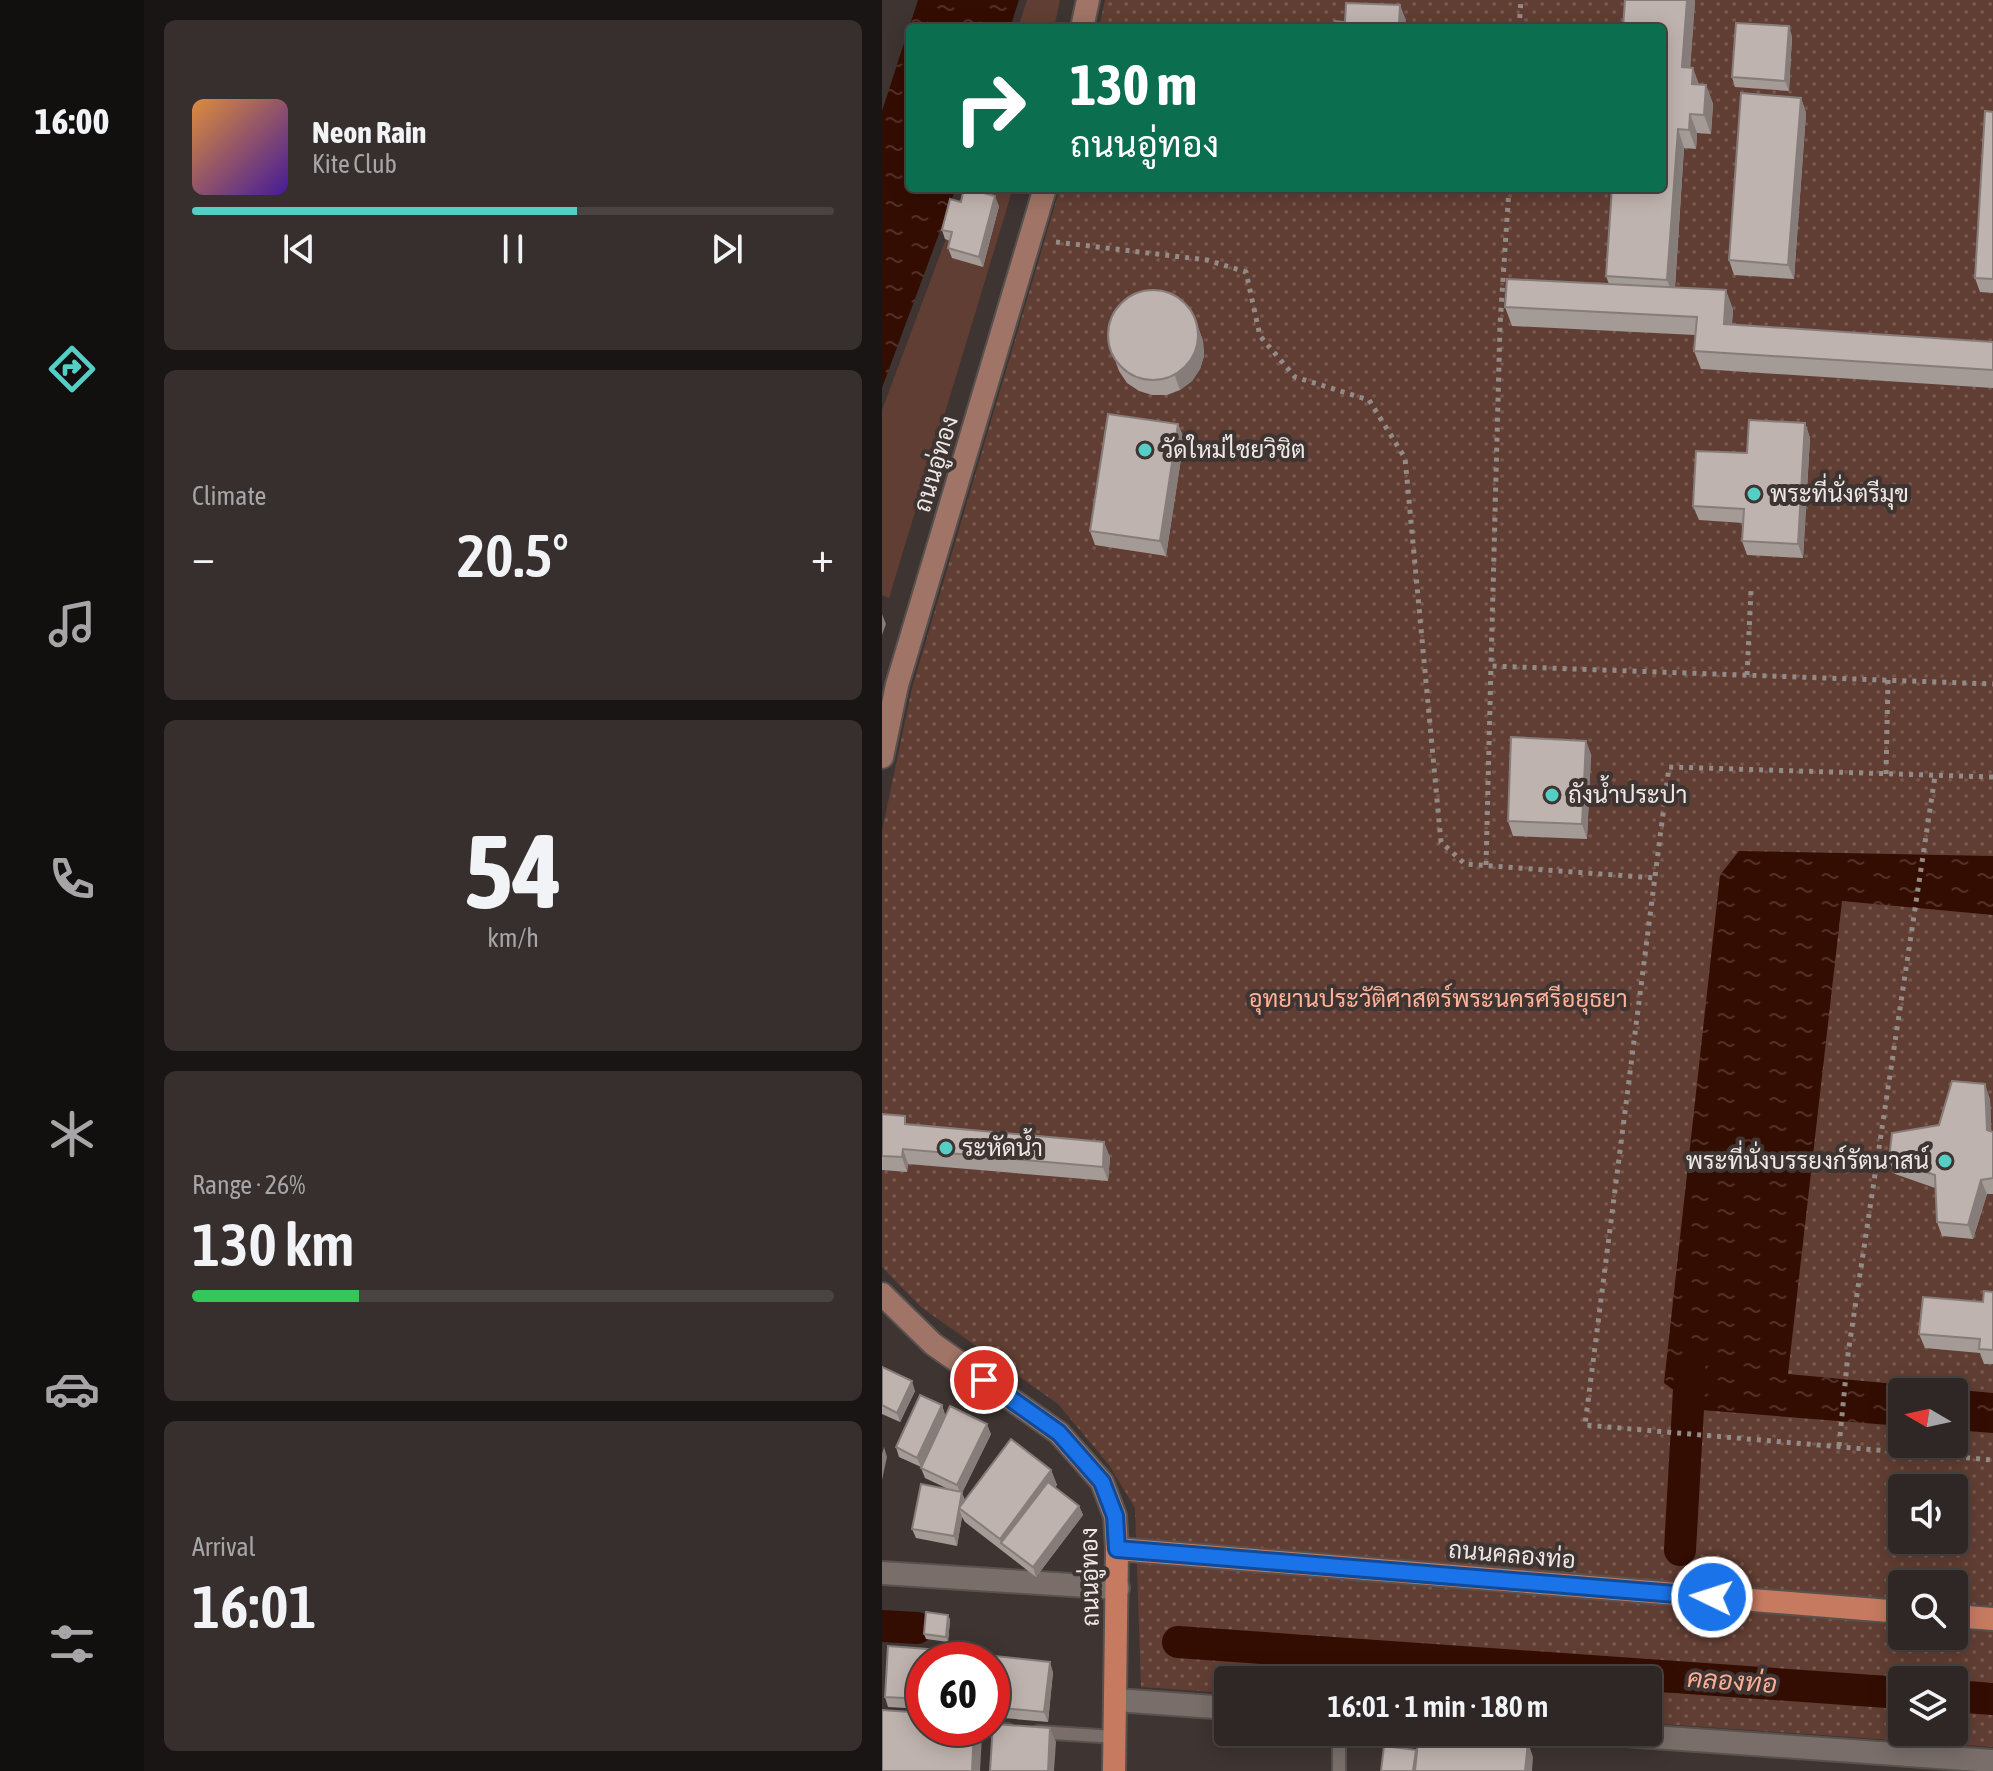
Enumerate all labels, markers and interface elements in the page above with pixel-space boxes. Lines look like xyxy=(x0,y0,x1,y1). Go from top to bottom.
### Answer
text: 130 m xyxy=(1070,53,1197,117)
icon: right xyxy=(938,56,1042,160)
text: 16:00 xyxy=(35,100,109,142)
text: Neon Rain xyxy=(312,115,426,149)
text: ถนนอู่ทอง xyxy=(1070,123,1219,165)
text: Kite Club xyxy=(312,149,397,179)
icon: previous xyxy=(277,227,321,271)
icon: pause xyxy=(491,227,535,271)
icon: next xyxy=(705,227,749,271)
icon: directions xyxy=(44,341,100,397)
street label: ถนนอู่ทอง xyxy=(908,412,967,516)
place label: วัดใหม่ไชยวิชิต xyxy=(1161,434,1306,463)
marker: วัดใหม่ไชยวิชิต xyxy=(1136,441,1154,459)
place label: พระที่นั่งตรีมุข xyxy=(1770,473,1909,510)
text: Climate xyxy=(192,481,266,511)
marker: พระที่นั่งตรีมุข xyxy=(1745,485,1763,503)
text: 20.5° xyxy=(457,521,569,590)
text: − xyxy=(192,531,215,581)
text: + xyxy=(811,531,834,581)
icon: music xyxy=(44,596,100,652)
place label: ถังน้ำประปา xyxy=(1568,775,1687,808)
marker: ถังน้ำประปา xyxy=(1543,786,1561,804)
text: 54 xyxy=(464,811,562,930)
icon: phone xyxy=(44,851,100,907)
text: km/h xyxy=(487,923,539,953)
park label: อุทยานประวัติศาสตร์พระนครศรีอยุธยา xyxy=(1248,983,1628,1015)
icon: climate xyxy=(44,1106,100,1162)
place label: ระหัดน้ำ xyxy=(962,1128,1043,1161)
marker: ระหัดน้ำ xyxy=(937,1139,955,1157)
place label: พระที่นั่งบรรยงก์รัตนาสน์ xyxy=(1686,1140,1929,1174)
marker: พระที่นั่งบรรยงก์รัตนาสน์ xyxy=(1936,1152,1954,1170)
text: Range · 26% xyxy=(192,1170,305,1200)
text: 130 km xyxy=(192,1210,354,1279)
pin xyxy=(950,1346,1018,1414)
icon: arrive xyxy=(962,1358,1006,1402)
icon: car xyxy=(44,1361,100,1417)
north arrow xyxy=(1888,1378,1968,1458)
map controls xyxy=(1888,1378,1968,1746)
button: sound xyxy=(1888,1474,1968,1554)
street label: ถนนอู่ทอง xyxy=(1075,1527,1108,1627)
text: Arrival xyxy=(192,1532,256,1562)
street label: ถนนคลองท่อ xyxy=(1447,1535,1577,1574)
position arrow xyxy=(1670,1555,1754,1639)
button: search xyxy=(1888,1570,1968,1650)
text: 16:01 xyxy=(192,1572,317,1641)
icon: filters xyxy=(44,1616,100,1672)
speed limit sign: 60 xyxy=(906,1642,1010,1746)
water label: คลองท่อ xyxy=(1686,1663,1778,1699)
button: layers xyxy=(1888,1666,1968,1746)
text: 16:01 · 1 min · 180 m xyxy=(1328,1689,1548,1723)

